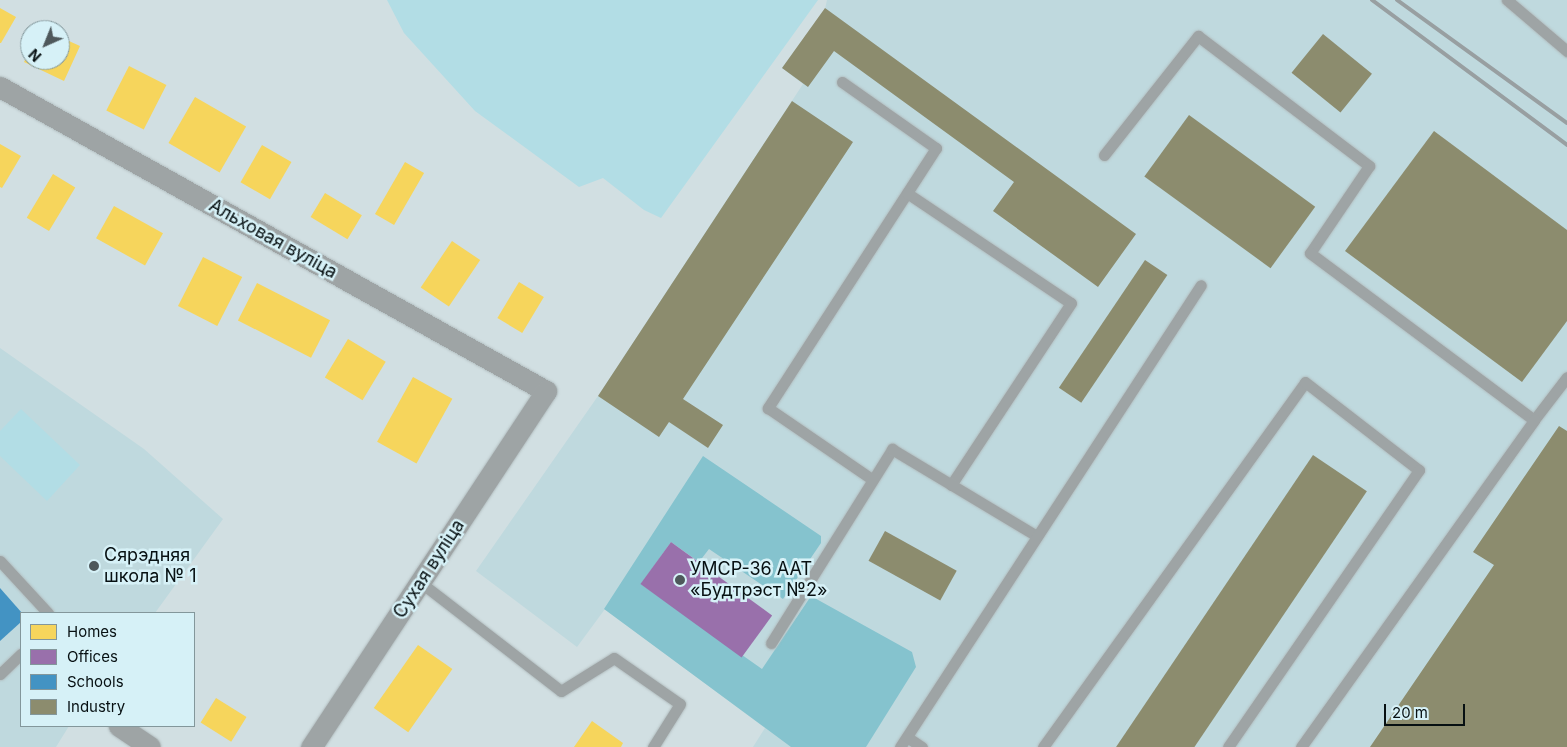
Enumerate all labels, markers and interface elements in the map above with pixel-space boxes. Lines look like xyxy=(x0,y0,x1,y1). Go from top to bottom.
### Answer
north arrow xyxy=(20,20,70,70)
text: N xyxy=(25,46,45,65)
street label: Альховая вуліца xyxy=(205,195,341,283)
street label: Сухая вуліца xyxy=(389,516,469,622)
place label: Сярэдняя школа № 1 xyxy=(104,545,197,588)
place label: УМСР-36 ААТ «Будтрэст №2» xyxy=(690,559,827,602)
marker: Сярэдняя школа № 1 xyxy=(88,560,100,572)
marker: УМСР-36 ААТ «Будтрэст №2» xyxy=(674,574,686,586)
legend xyxy=(20,612,195,727)
text: Homes xyxy=(67,622,117,641)
text: Offices xyxy=(67,647,118,666)
text: Schools xyxy=(67,672,124,691)
scale bar xyxy=(1387,694,1468,726)
text: Industry xyxy=(67,697,125,716)
text: 20 m xyxy=(1392,703,1428,722)

